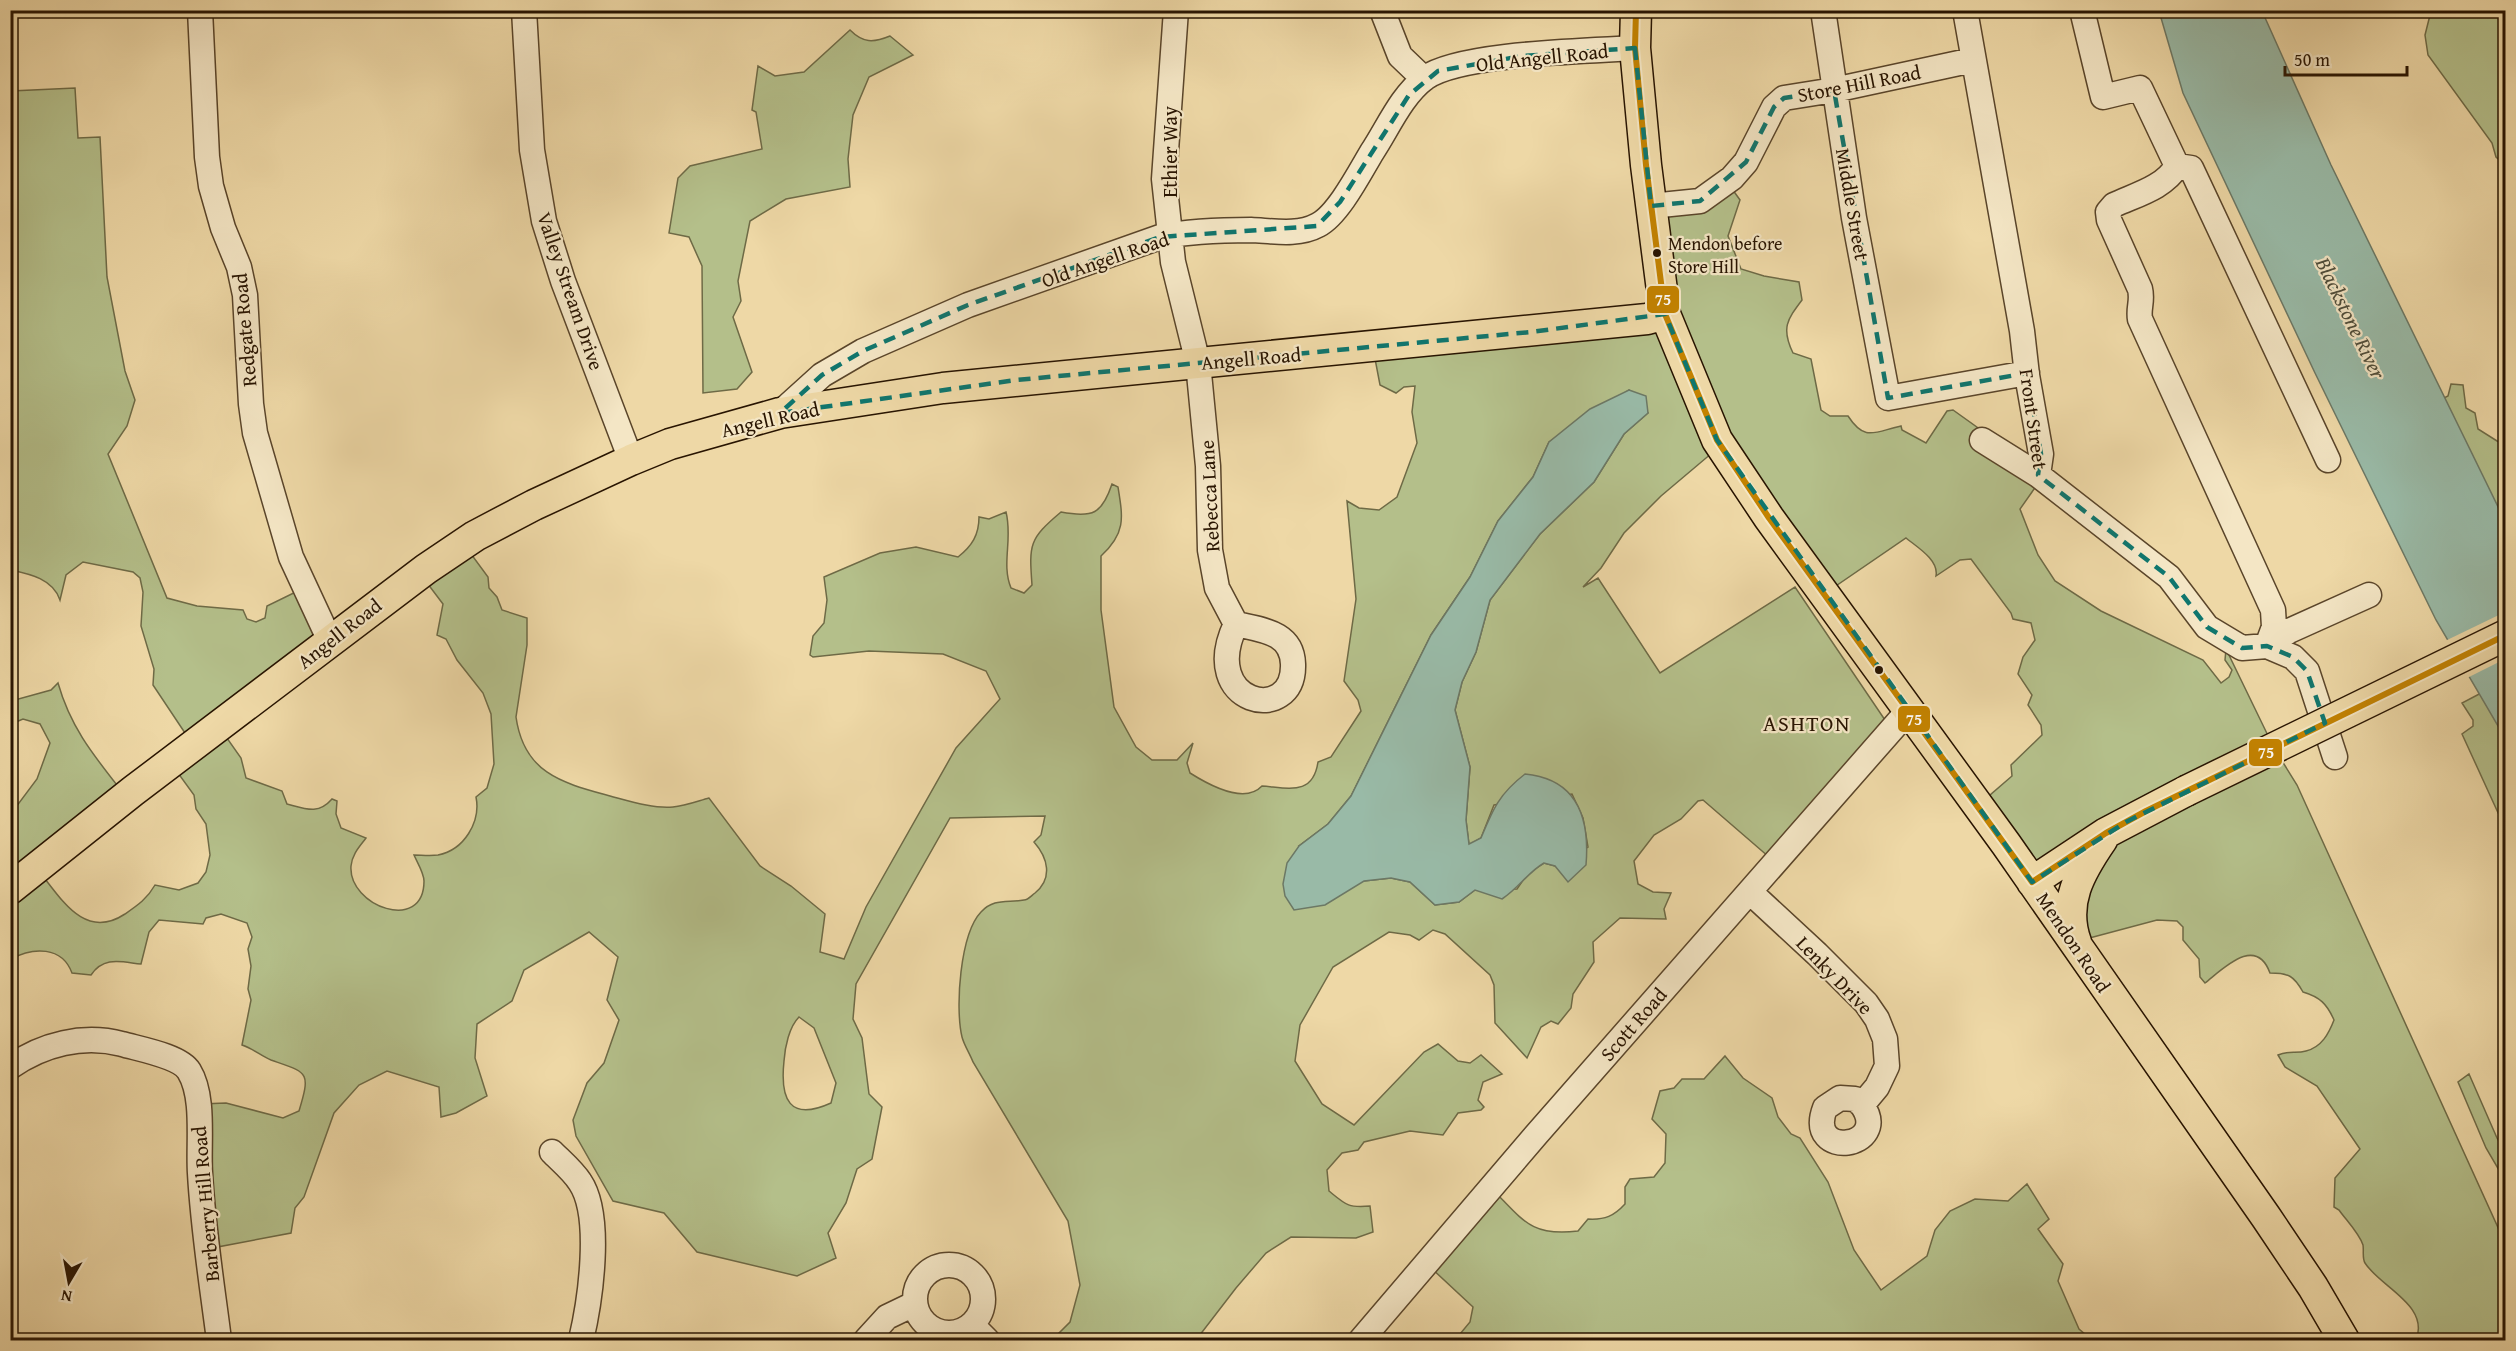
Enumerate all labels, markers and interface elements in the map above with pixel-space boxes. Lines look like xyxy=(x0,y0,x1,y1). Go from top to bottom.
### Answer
street label: Old Angell Road xyxy=(1474,36,1610,78)
scale bar xyxy=(2285,39,2406,77)
text: 50 m xyxy=(2294,46,2330,73)
street label: Store Hill Road xyxy=(1795,57,1923,109)
street label: Ethier Way xyxy=(1155,106,1184,198)
street label: Middle Street xyxy=(1829,146,1877,262)
street label: Valley Stream Drive xyxy=(530,208,612,374)
street label: Old Angell Road xyxy=(1037,224,1173,294)
place label: Mendon before Store Hill xyxy=(1668,230,1783,280)
marker: Mendon before Store Hill xyxy=(1651,247,1663,259)
water label: Blackstone River xyxy=(2308,251,2394,385)
street label: Redgate Road xyxy=(225,272,263,388)
line badge: 75 xyxy=(1646,285,1680,314)
text: 75 xyxy=(1655,287,1671,311)
street label: Angell Road xyxy=(1200,339,1302,377)
street label: Front Street xyxy=(2013,367,2055,471)
street label: Angell Road xyxy=(718,394,822,444)
street label: Rebecca Lane xyxy=(1192,439,1226,553)
street label: Angell Road xyxy=(291,591,388,675)
unlabelled marker xyxy=(1873,664,1885,676)
line badge: 75 xyxy=(1897,705,1931,733)
district label: ASHTON xyxy=(1763,707,1851,739)
text: 75 xyxy=(1906,707,1922,731)
line badge: 75 xyxy=(2248,738,2283,767)
text: 75 xyxy=(2258,740,2274,764)
street label: Mendon Road xyxy=(2030,886,2118,998)
street label: Lenky Drive xyxy=(1790,929,1880,1021)
street label: Scott Road xyxy=(1593,981,1673,1067)
street label: Barberry Hill Road xyxy=(184,1125,226,1283)
north arrow xyxy=(39,1252,99,1312)
text: N xyxy=(59,1284,74,1310)

